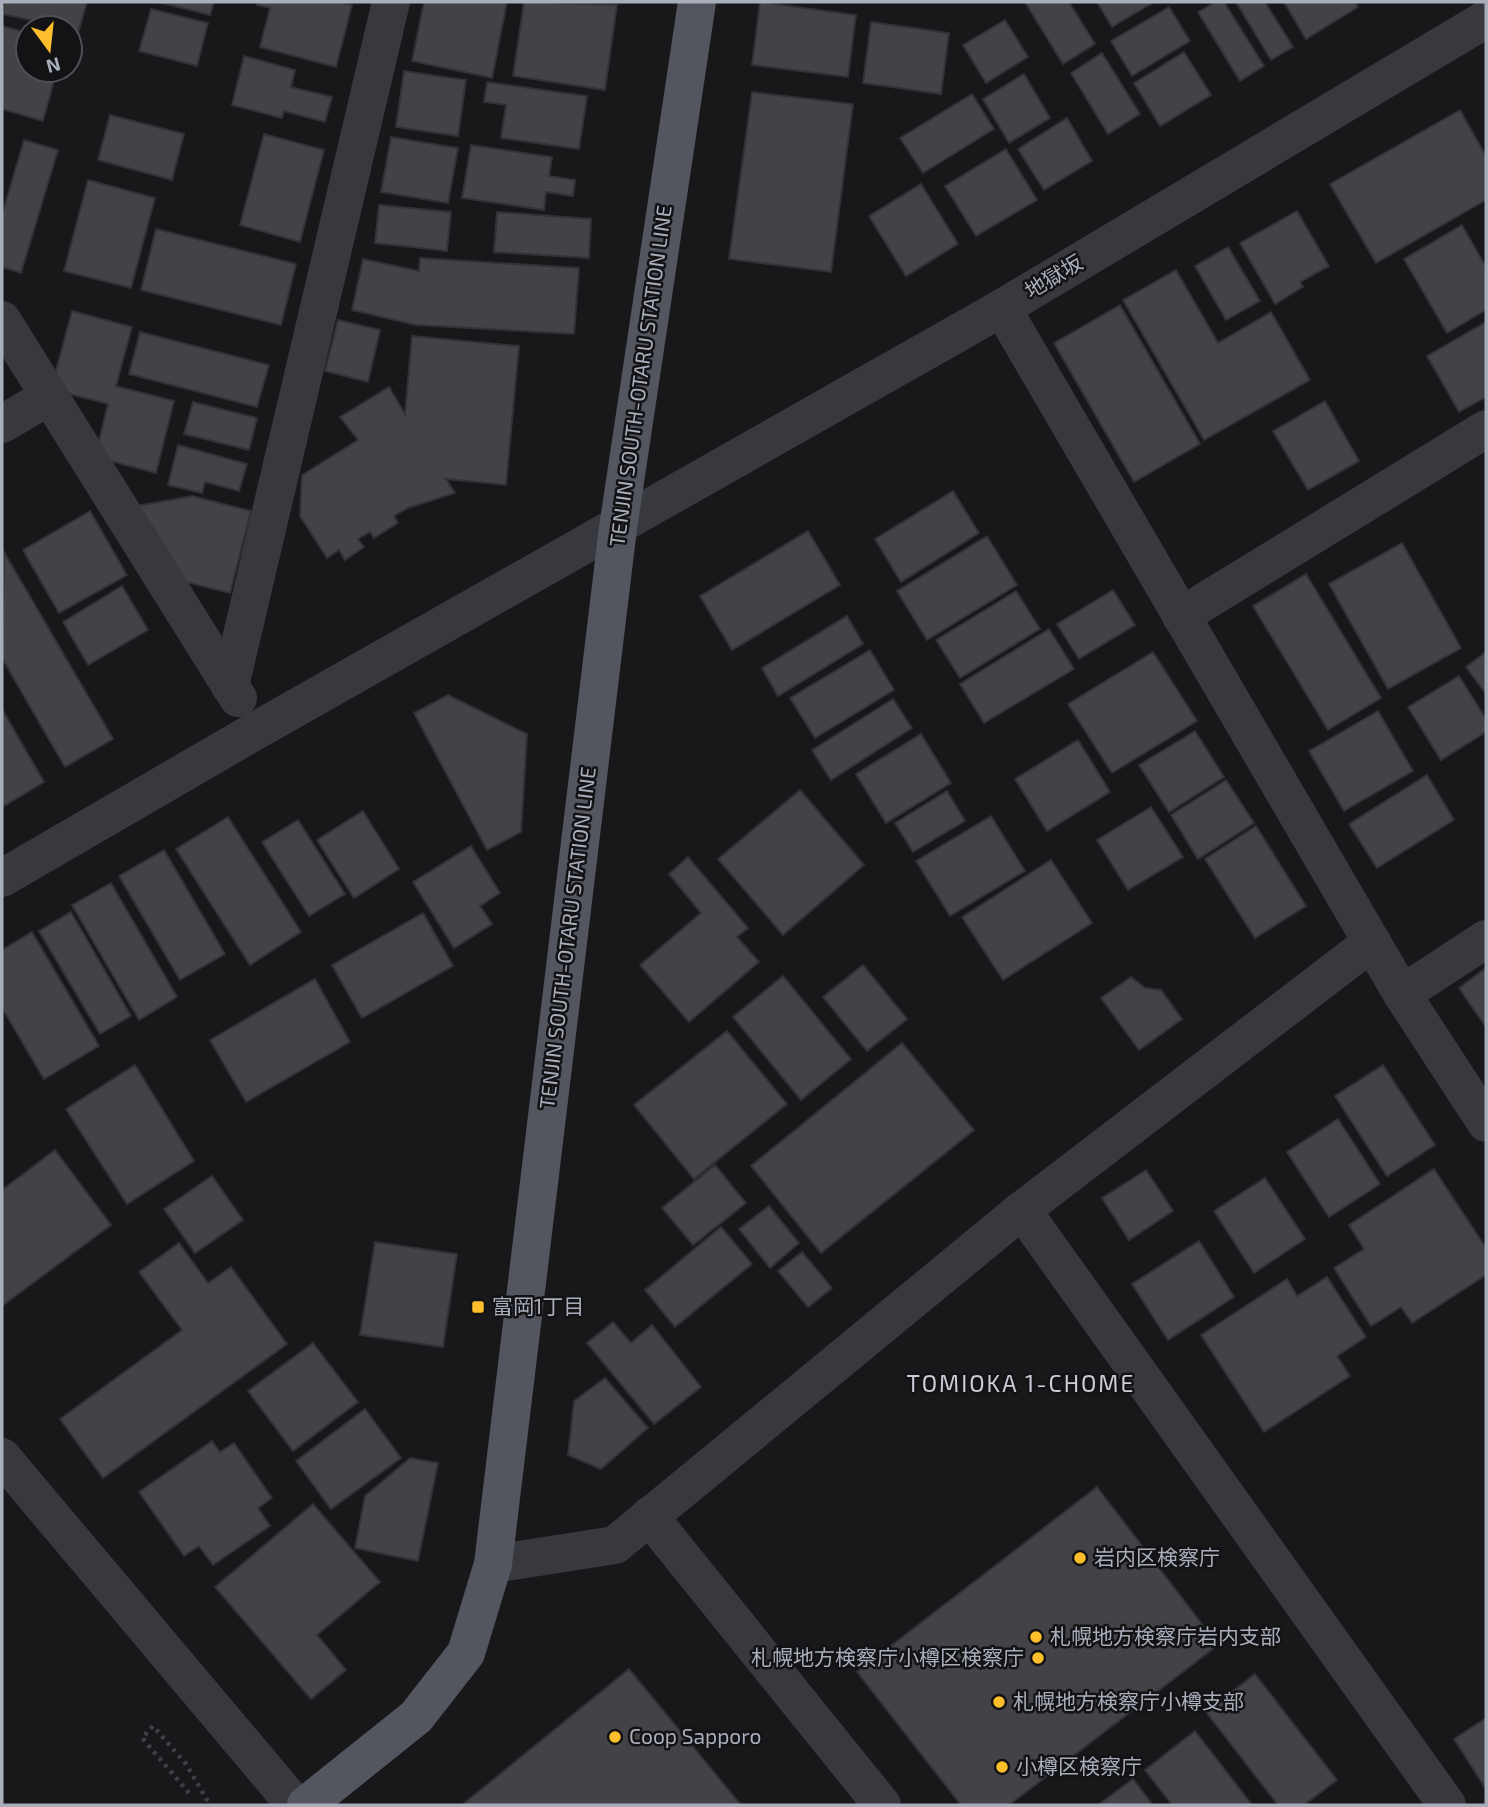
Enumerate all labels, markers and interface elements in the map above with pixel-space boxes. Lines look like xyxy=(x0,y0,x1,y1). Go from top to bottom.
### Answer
north arrow xyxy=(14,14,84,84)
text: N xyxy=(44,53,63,79)
street label: TENJIN SOUTH-OTARU STATION LINE xyxy=(603,204,676,548)
street label: 地獄坂 xyxy=(1020,249,1087,303)
street label: TENJIN SOUTH-OTARU STATION LINE xyxy=(533,765,600,1110)
place label: 富岡1丁目 xyxy=(492,1293,584,1318)
marker: 富岡1丁目 xyxy=(470,1299,486,1315)
district label: TOMIOKA 1-CHOME xyxy=(907,1369,1135,1397)
place label: 岩内区検察庁 xyxy=(1094,1544,1220,1569)
marker: 岩内区検察庁 xyxy=(1072,1550,1088,1566)
place label: 札幌地方検察庁岩内支部 xyxy=(1050,1623,1281,1648)
marker: 札幌地方検察庁岩内支部 xyxy=(1028,1629,1044,1645)
place label: 札幌地方検察庁小樽区検察庁 xyxy=(751,1644,1024,1669)
marker: 札幌地方検察庁小樽区検察庁 xyxy=(1030,1650,1046,1666)
place label: 札幌地方検察庁小樽支部 xyxy=(1013,1688,1244,1713)
marker: 札幌地方検察庁小樽支部 xyxy=(991,1694,1007,1710)
place label: Coop Sapporo xyxy=(629,1723,761,1748)
marker: Coop Sapporo xyxy=(607,1729,623,1745)
place label: 小樽区検察庁 xyxy=(1016,1753,1142,1778)
marker: 小樽区検察庁 xyxy=(994,1759,1010,1775)

